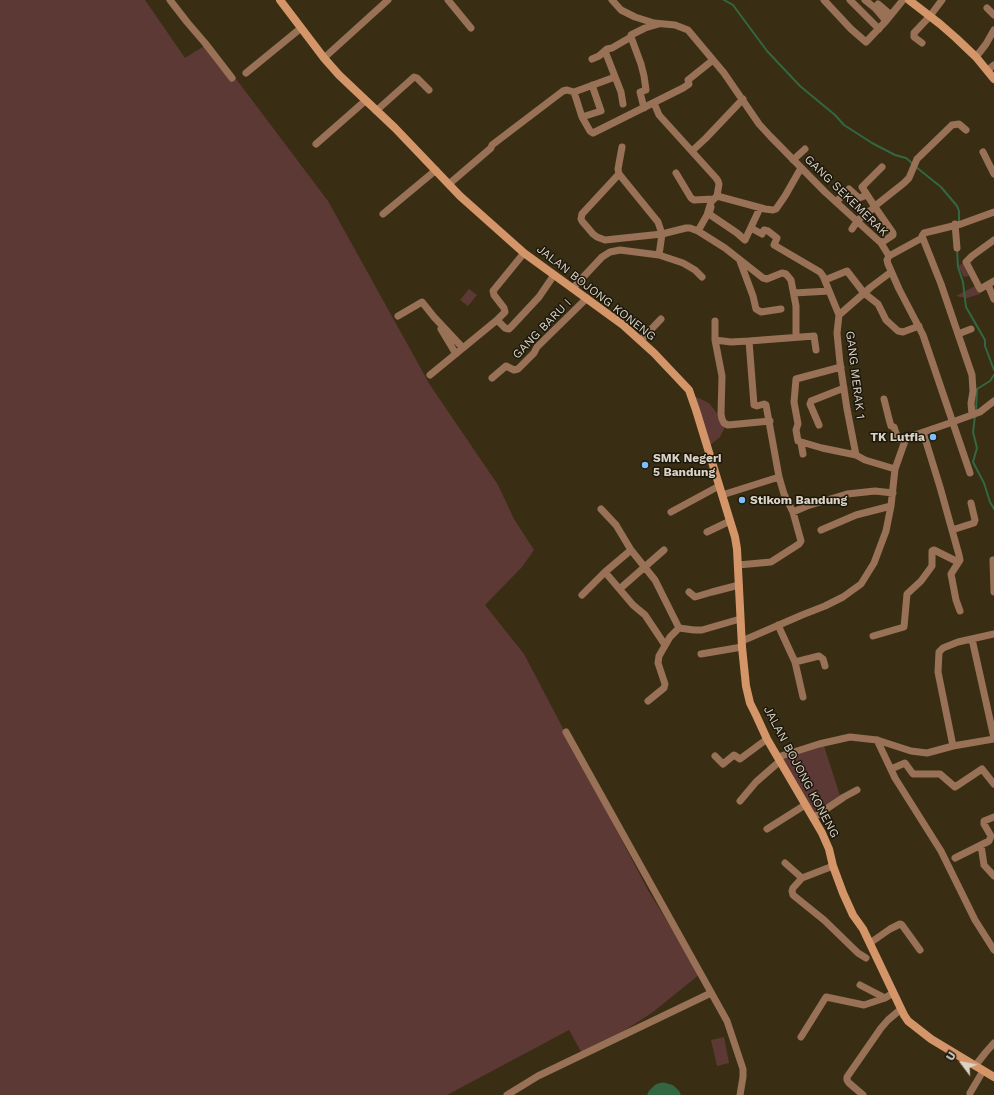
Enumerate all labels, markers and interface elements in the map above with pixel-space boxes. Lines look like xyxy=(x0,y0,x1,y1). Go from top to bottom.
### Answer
street label: GANG SEKEMERAK xyxy=(801,152,891,240)
street label: JALAN BOJONG KONENG xyxy=(534,242,658,344)
street label: GANG BARU I xyxy=(510,296,574,362)
street label: GANG MERAK 1 xyxy=(842,330,868,420)
place label: TK Lutfia xyxy=(870,430,925,444)
marker: TK Lutfia xyxy=(928,432,938,442)
place label: SMK Negeri 5 Bandung xyxy=(653,451,722,479)
marker: SMK Negeri 5 Bandung xyxy=(640,460,650,470)
place label: Stikom Bandung xyxy=(750,493,847,507)
marker: Stikom Bandung xyxy=(737,495,747,505)
street label: JALAN BOJONG KONENG xyxy=(760,704,842,840)
north arrow xyxy=(942,1043,982,1083)
text: U xyxy=(944,1050,959,1063)

